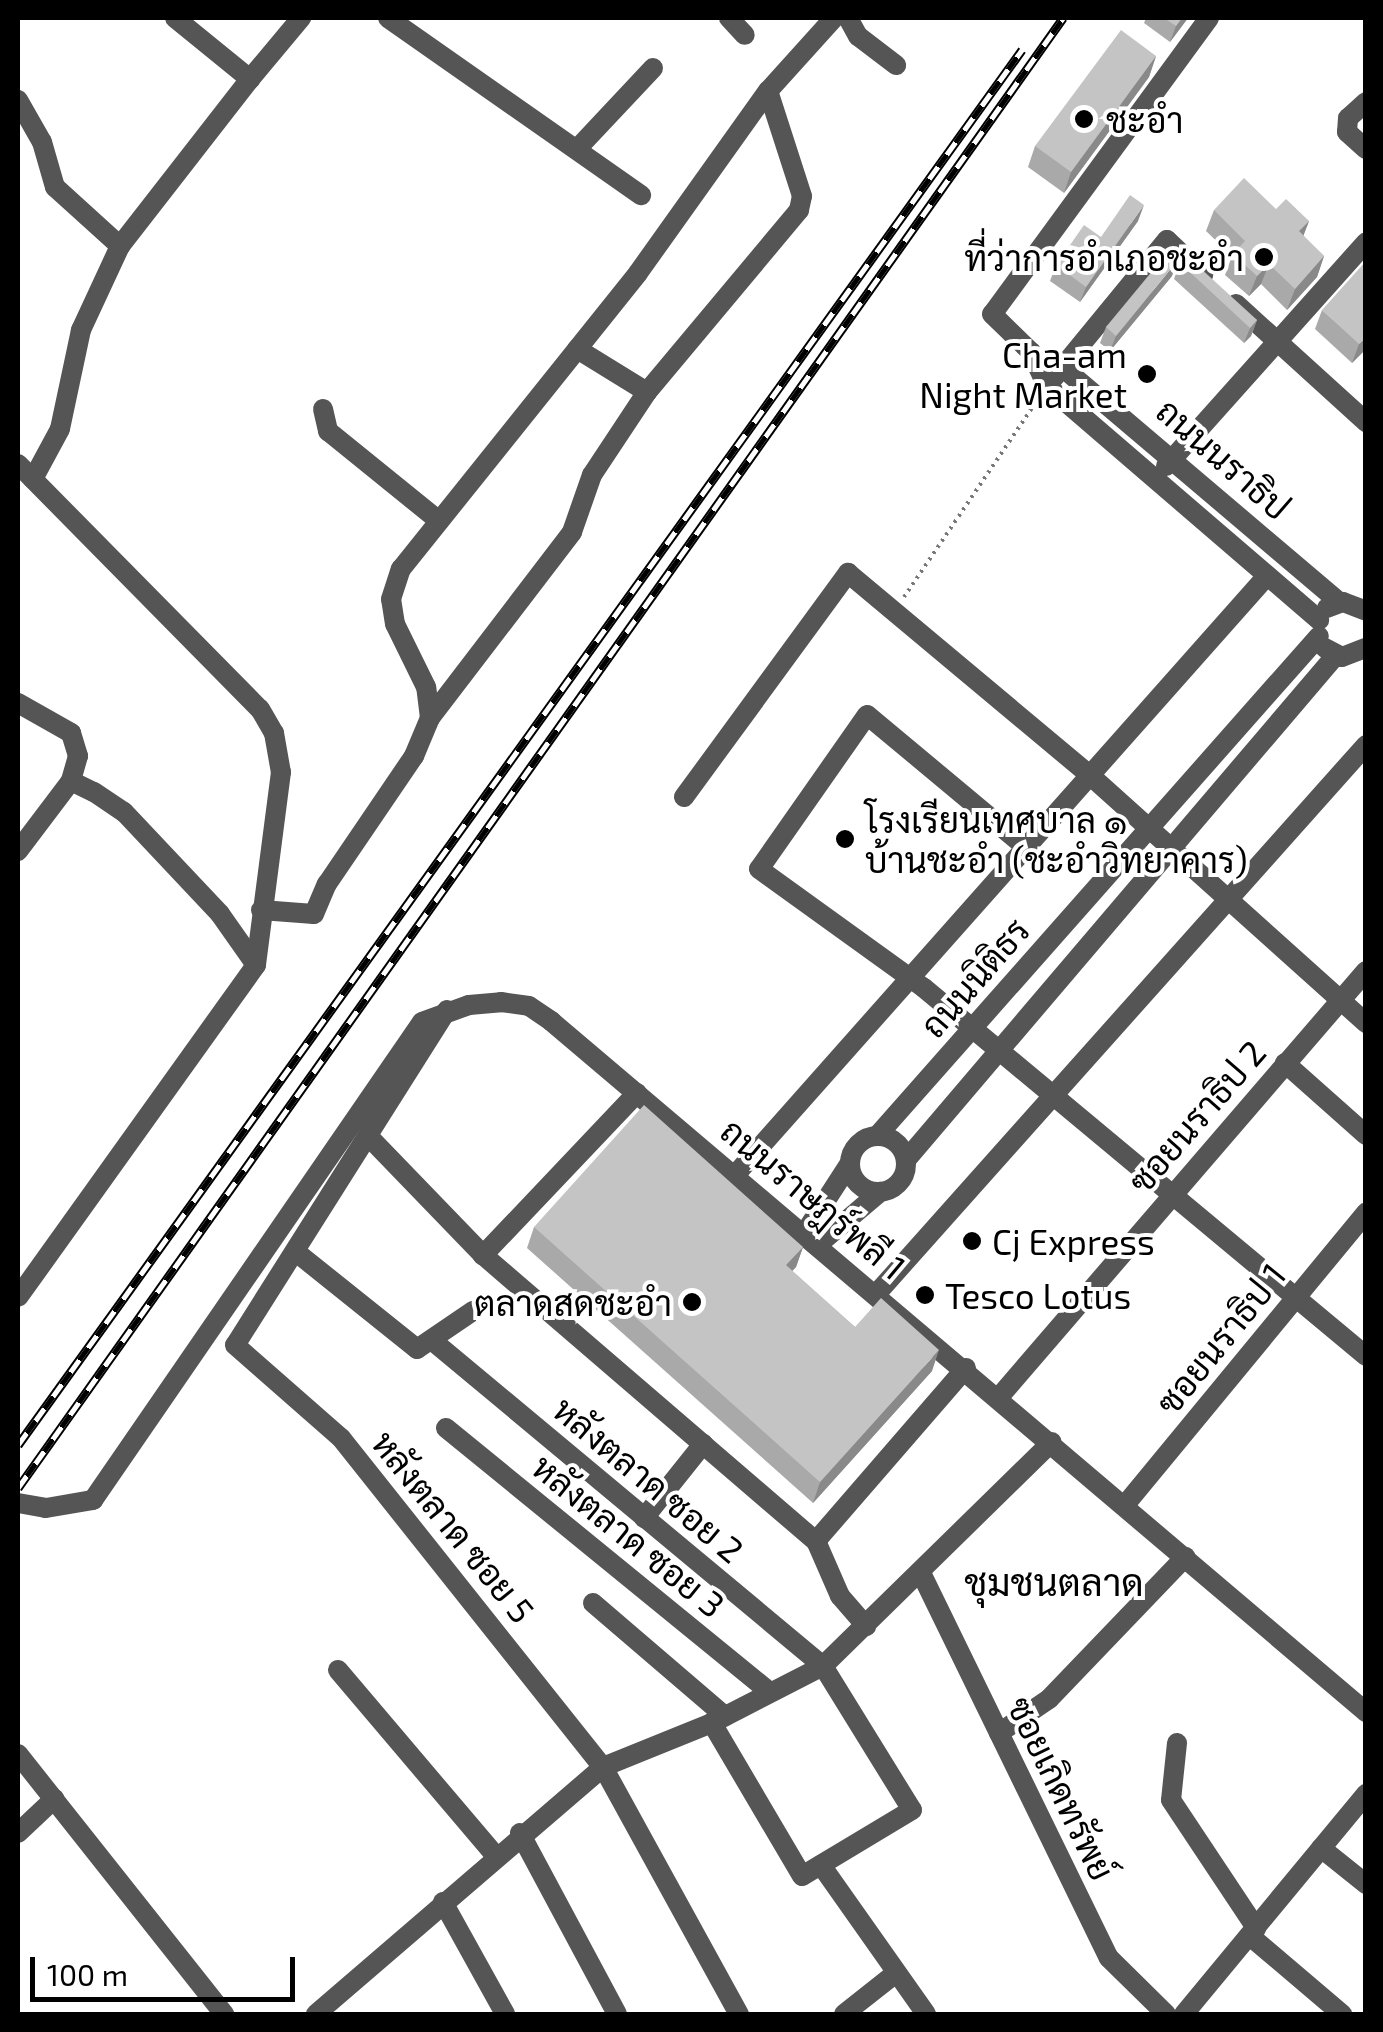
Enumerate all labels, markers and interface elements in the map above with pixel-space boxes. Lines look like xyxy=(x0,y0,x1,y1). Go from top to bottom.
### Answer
place label: ชะอำ xyxy=(1106,98,1183,140)
marker: ชะอำ xyxy=(1071,106,1097,132)
place label: ที่ว่าการอำเภอชะอำ xyxy=(964,236,1244,278)
marker: ที่ว่าการอำเภอชะอำ xyxy=(1253,246,1275,268)
place label: Cha-am Night Market xyxy=(919,333,1127,415)
marker: Cha-am Night Market xyxy=(1136,363,1158,385)
street label: ถนนนราธิป xyxy=(1149,389,1299,527)
place label: โรงเรียนเทศบาล ๑ บ้านชะอำ (ชะอำวิทยาคาร) xyxy=(865,798,1248,880)
marker: โรงเรียนเทศบาล ๑ บ้านชะอำ (ชะอำวิทยาคาร) xyxy=(834,828,856,850)
street label: ถนนนิติธร xyxy=(911,909,1037,1045)
street label: ซอยนราธิป 2 xyxy=(1119,1031,1273,1201)
street label: ถนนราษฎร์พลี 1 xyxy=(713,1109,915,1287)
place label: Cj Express xyxy=(992,1220,1155,1262)
marker: Cj Express xyxy=(961,1230,983,1252)
street label: ซอยนราธิป 1 xyxy=(1146,1254,1294,1422)
place label: Tesco Lotus xyxy=(945,1274,1131,1316)
place label: ตลาดสดชะอำ xyxy=(474,1281,672,1323)
marker: Tesco Lotus xyxy=(914,1284,936,1306)
marker: ตลาดสดชะอำ xyxy=(681,1291,703,1313)
street label: หลังตลาด ซอย 2 xyxy=(545,1387,753,1571)
street label: หลังตลาด ซอย 5 xyxy=(364,1422,544,1630)
street label: หลังตลาด ซอย 3 xyxy=(525,1445,733,1625)
district label: ชุมชนตลาด xyxy=(964,1559,1144,1605)
street label: ซอยเกิดทรัพย์ xyxy=(1000,1689,1124,1887)
scale bar xyxy=(35,1937,300,1999)
text: 100 m xyxy=(47,1956,128,1992)

